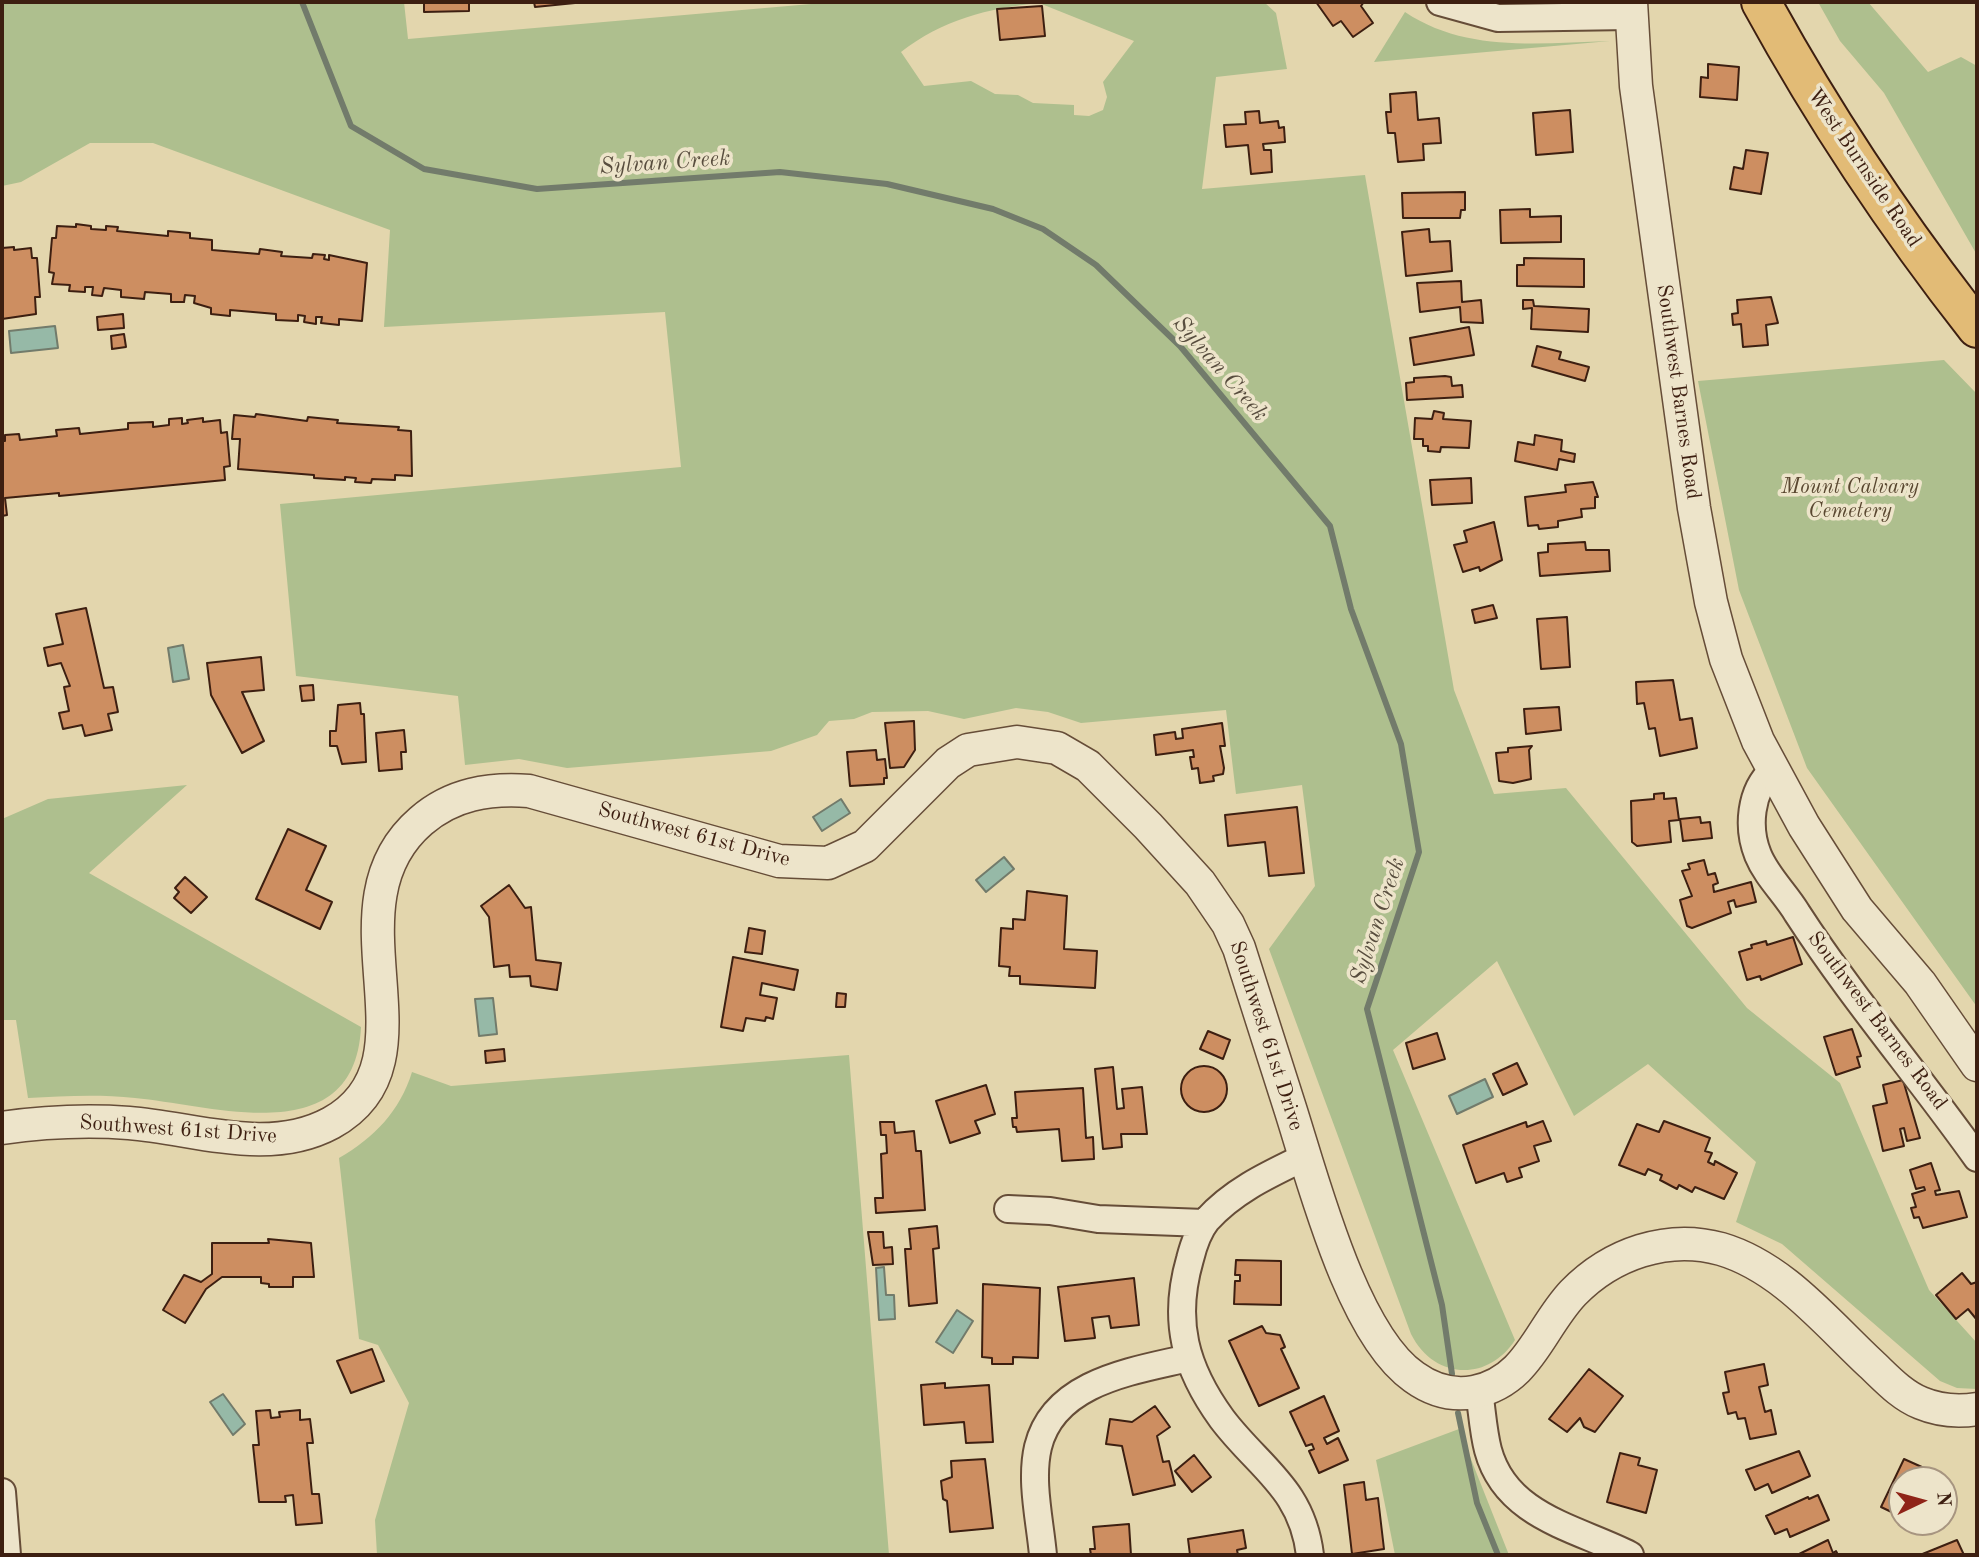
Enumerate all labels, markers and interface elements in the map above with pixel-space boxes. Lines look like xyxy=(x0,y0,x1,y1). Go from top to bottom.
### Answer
street label: West Burnside Road xyxy=(1802,84,1926,252)
water label: Sylvan Creek xyxy=(599,145,731,181)
street label: Southwest Barnes Road xyxy=(1650,283,1706,501)
water label: Sylvan Creek xyxy=(1167,311,1273,427)
park label: Mount Calvary Cemetery xyxy=(1781,474,1919,524)
street label: Southwest 61st Drive xyxy=(595,797,793,873)
water label: Sylvan Creek xyxy=(1345,854,1411,988)
street label: Southwest Barnes Road xyxy=(1802,927,1952,1115)
street label: Southwest 61st Drive xyxy=(1223,938,1309,1134)
street label: Southwest 61st Drive xyxy=(78,1111,278,1149)
north arrow xyxy=(1888,1466,1958,1536)
text: N xyxy=(1932,1491,1953,1507)

